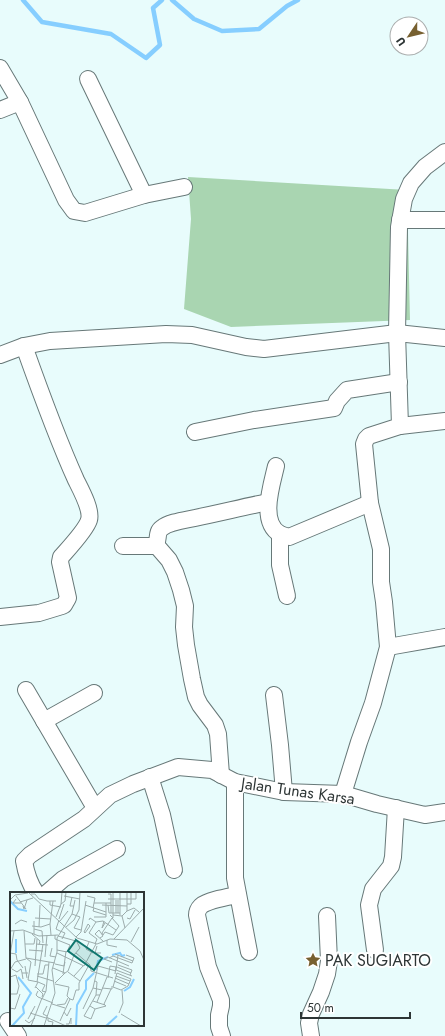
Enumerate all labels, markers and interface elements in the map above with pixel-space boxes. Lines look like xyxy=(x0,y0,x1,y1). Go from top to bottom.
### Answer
north arrow xyxy=(389,16,429,56)
text: U xyxy=(392,34,410,49)
street label: Jalan Tunas Karsa xyxy=(238,771,356,810)
inset map xyxy=(10,892,144,1026)
place label: PAK SUGIARTO xyxy=(325,949,431,972)
place icon: PAK SUGIARTO xyxy=(304,951,322,969)
scale bar xyxy=(301,994,410,1020)
text: 50 m xyxy=(307,999,334,1017)

